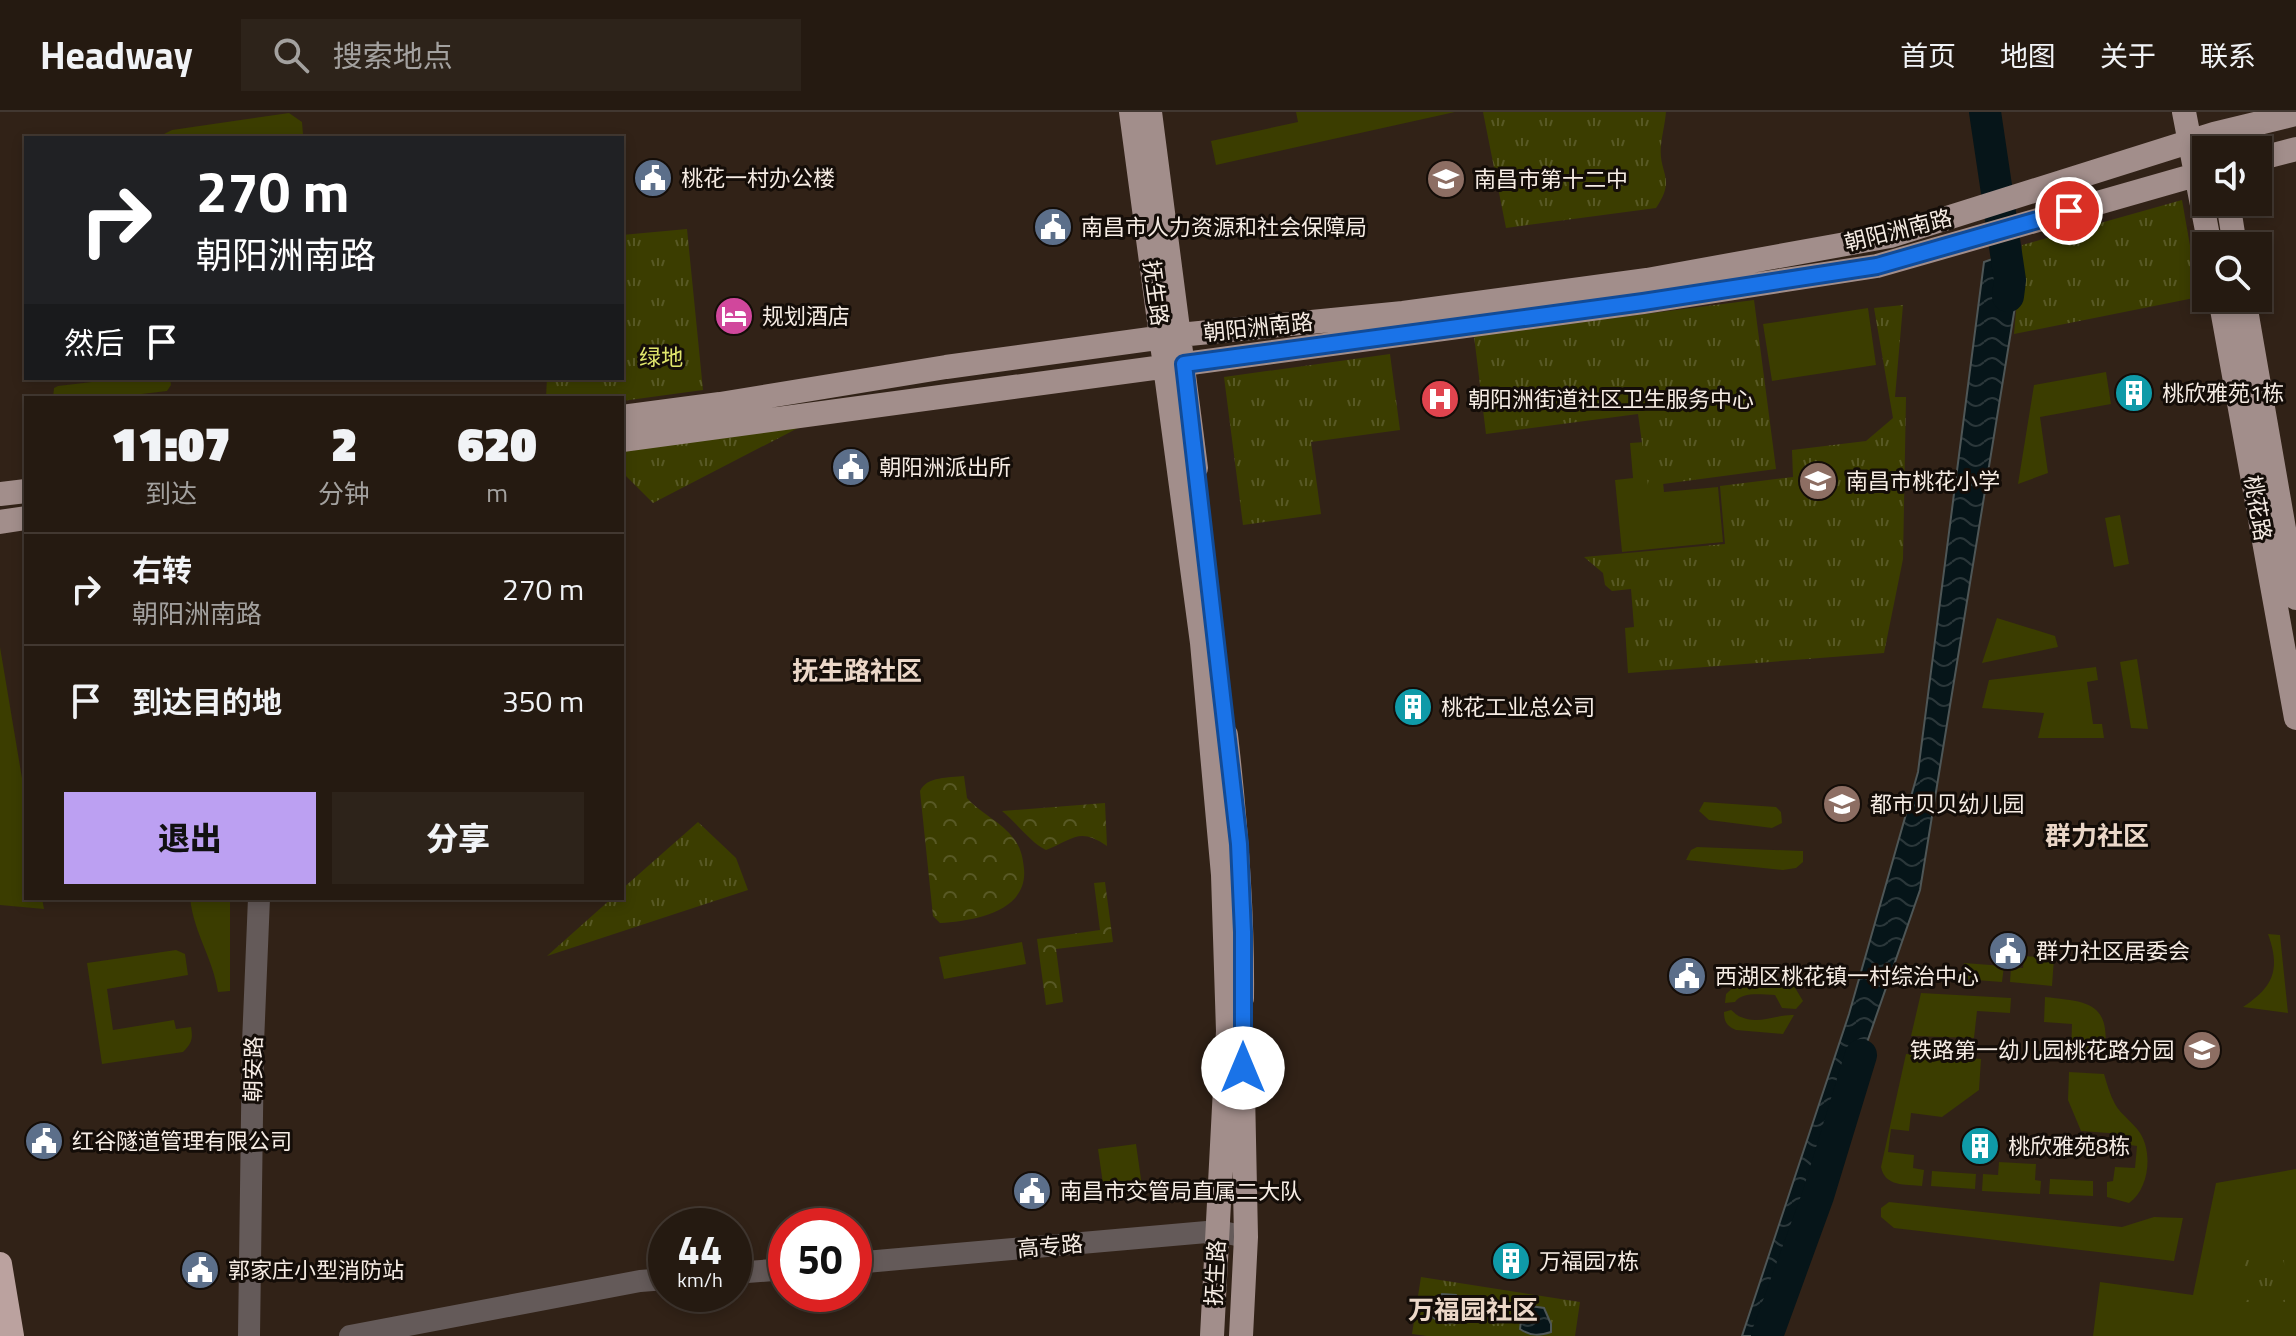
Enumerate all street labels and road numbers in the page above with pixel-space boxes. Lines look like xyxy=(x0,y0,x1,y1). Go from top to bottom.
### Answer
street label: 朝阳洲南路 xyxy=(1841,200,1955,260)
street label: 抚生路 xyxy=(1135,258,1177,328)
street label: 朝阳洲南路 xyxy=(1202,304,1314,350)
street label: 桃花路 xyxy=(2236,473,2280,543)
street label: 朝安路 xyxy=(235,1036,271,1102)
street label: 高专路 xyxy=(1016,1226,1084,1266)
street label: 抚生路 xyxy=(1196,1239,1234,1307)

